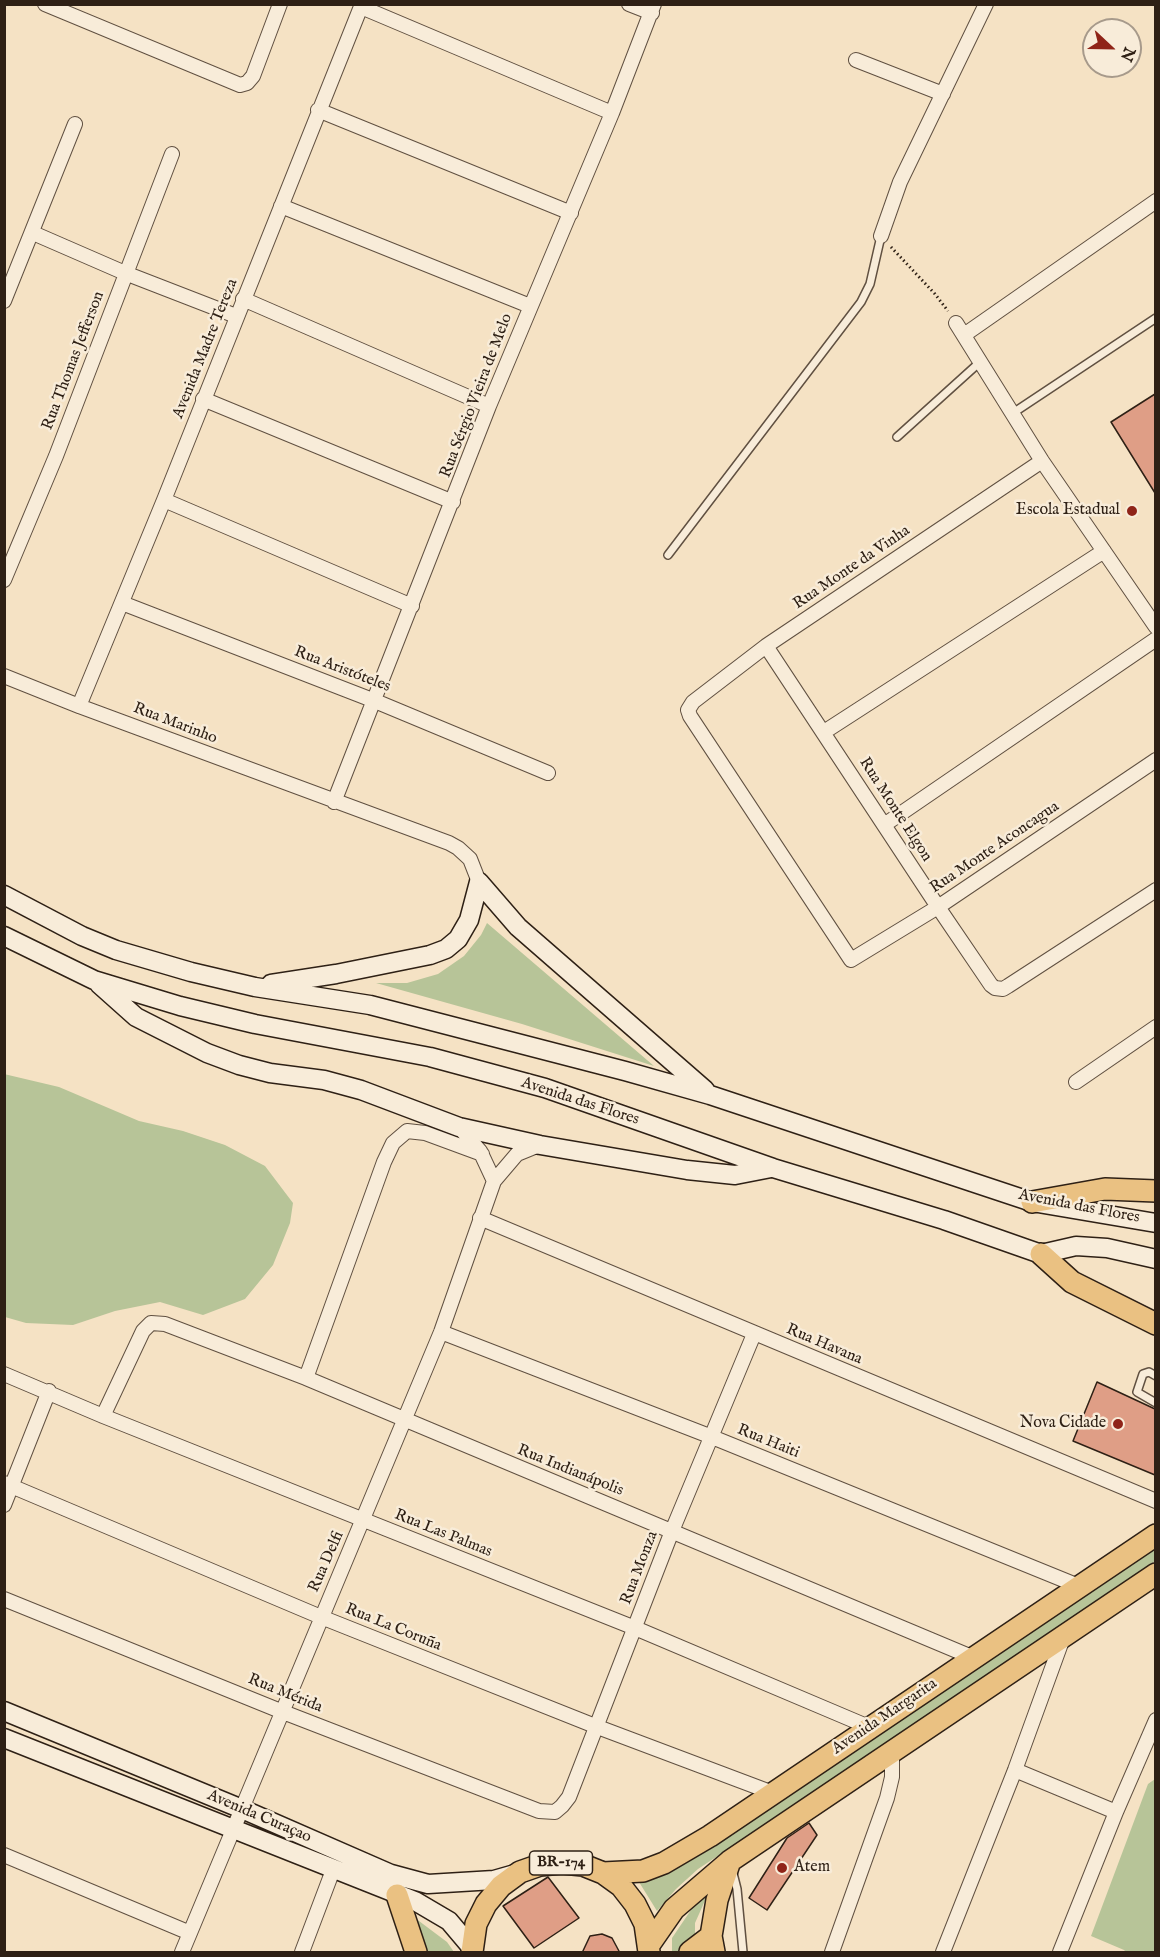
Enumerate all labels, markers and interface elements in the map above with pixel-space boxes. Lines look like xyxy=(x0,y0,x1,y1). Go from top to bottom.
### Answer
north arrow xyxy=(1082,18,1142,78)
text: N xyxy=(1115,44,1139,64)
street label: Avenida Madre Tereza xyxy=(169,276,243,422)
street label: Rua Thomas Jefferson xyxy=(39,289,109,433)
street label: Rua Sérgio Vieira de Melo xyxy=(437,311,517,481)
place label: Escola Estadual xyxy=(1016,501,1120,521)
marker: Escola Estadual xyxy=(1125,504,1139,518)
street label: Rua Monte da Vinha xyxy=(790,522,914,614)
street label: Rua Aristóteles xyxy=(291,643,393,697)
street label: Rua Marinho xyxy=(130,699,220,749)
street label: Rua Monte Elgon xyxy=(854,754,936,866)
street label: Rua Monte Aconcagua xyxy=(927,798,1063,898)
street label: Avenida das Flores xyxy=(519,1074,641,1130)
street label: Avenida das Flores xyxy=(1017,1186,1141,1228)
street label: Rua Havana xyxy=(783,1320,865,1370)
place label: Nova Cidade xyxy=(1020,1414,1106,1434)
marker: Nova Cidade xyxy=(1111,1417,1125,1431)
street label: Rua Haiti xyxy=(734,1421,802,1463)
street label: Rua Indianápolis xyxy=(514,1441,626,1501)
street label: Rua Las Palmas xyxy=(391,1506,495,1562)
street label: Rua Delfi xyxy=(305,1529,349,1595)
street label: Rua Monza xyxy=(617,1529,663,1607)
street label: Rua La Coruña xyxy=(342,1600,444,1656)
street label: Rua Mérida xyxy=(245,1670,325,1718)
street label: Avenida Margarita xyxy=(829,1675,941,1759)
street label: Avenida Curaçao xyxy=(204,1786,314,1848)
road number: BR-174 xyxy=(530,1851,592,1875)
place label: Atem xyxy=(794,1858,830,1878)
marker: Atem xyxy=(775,1861,789,1875)

